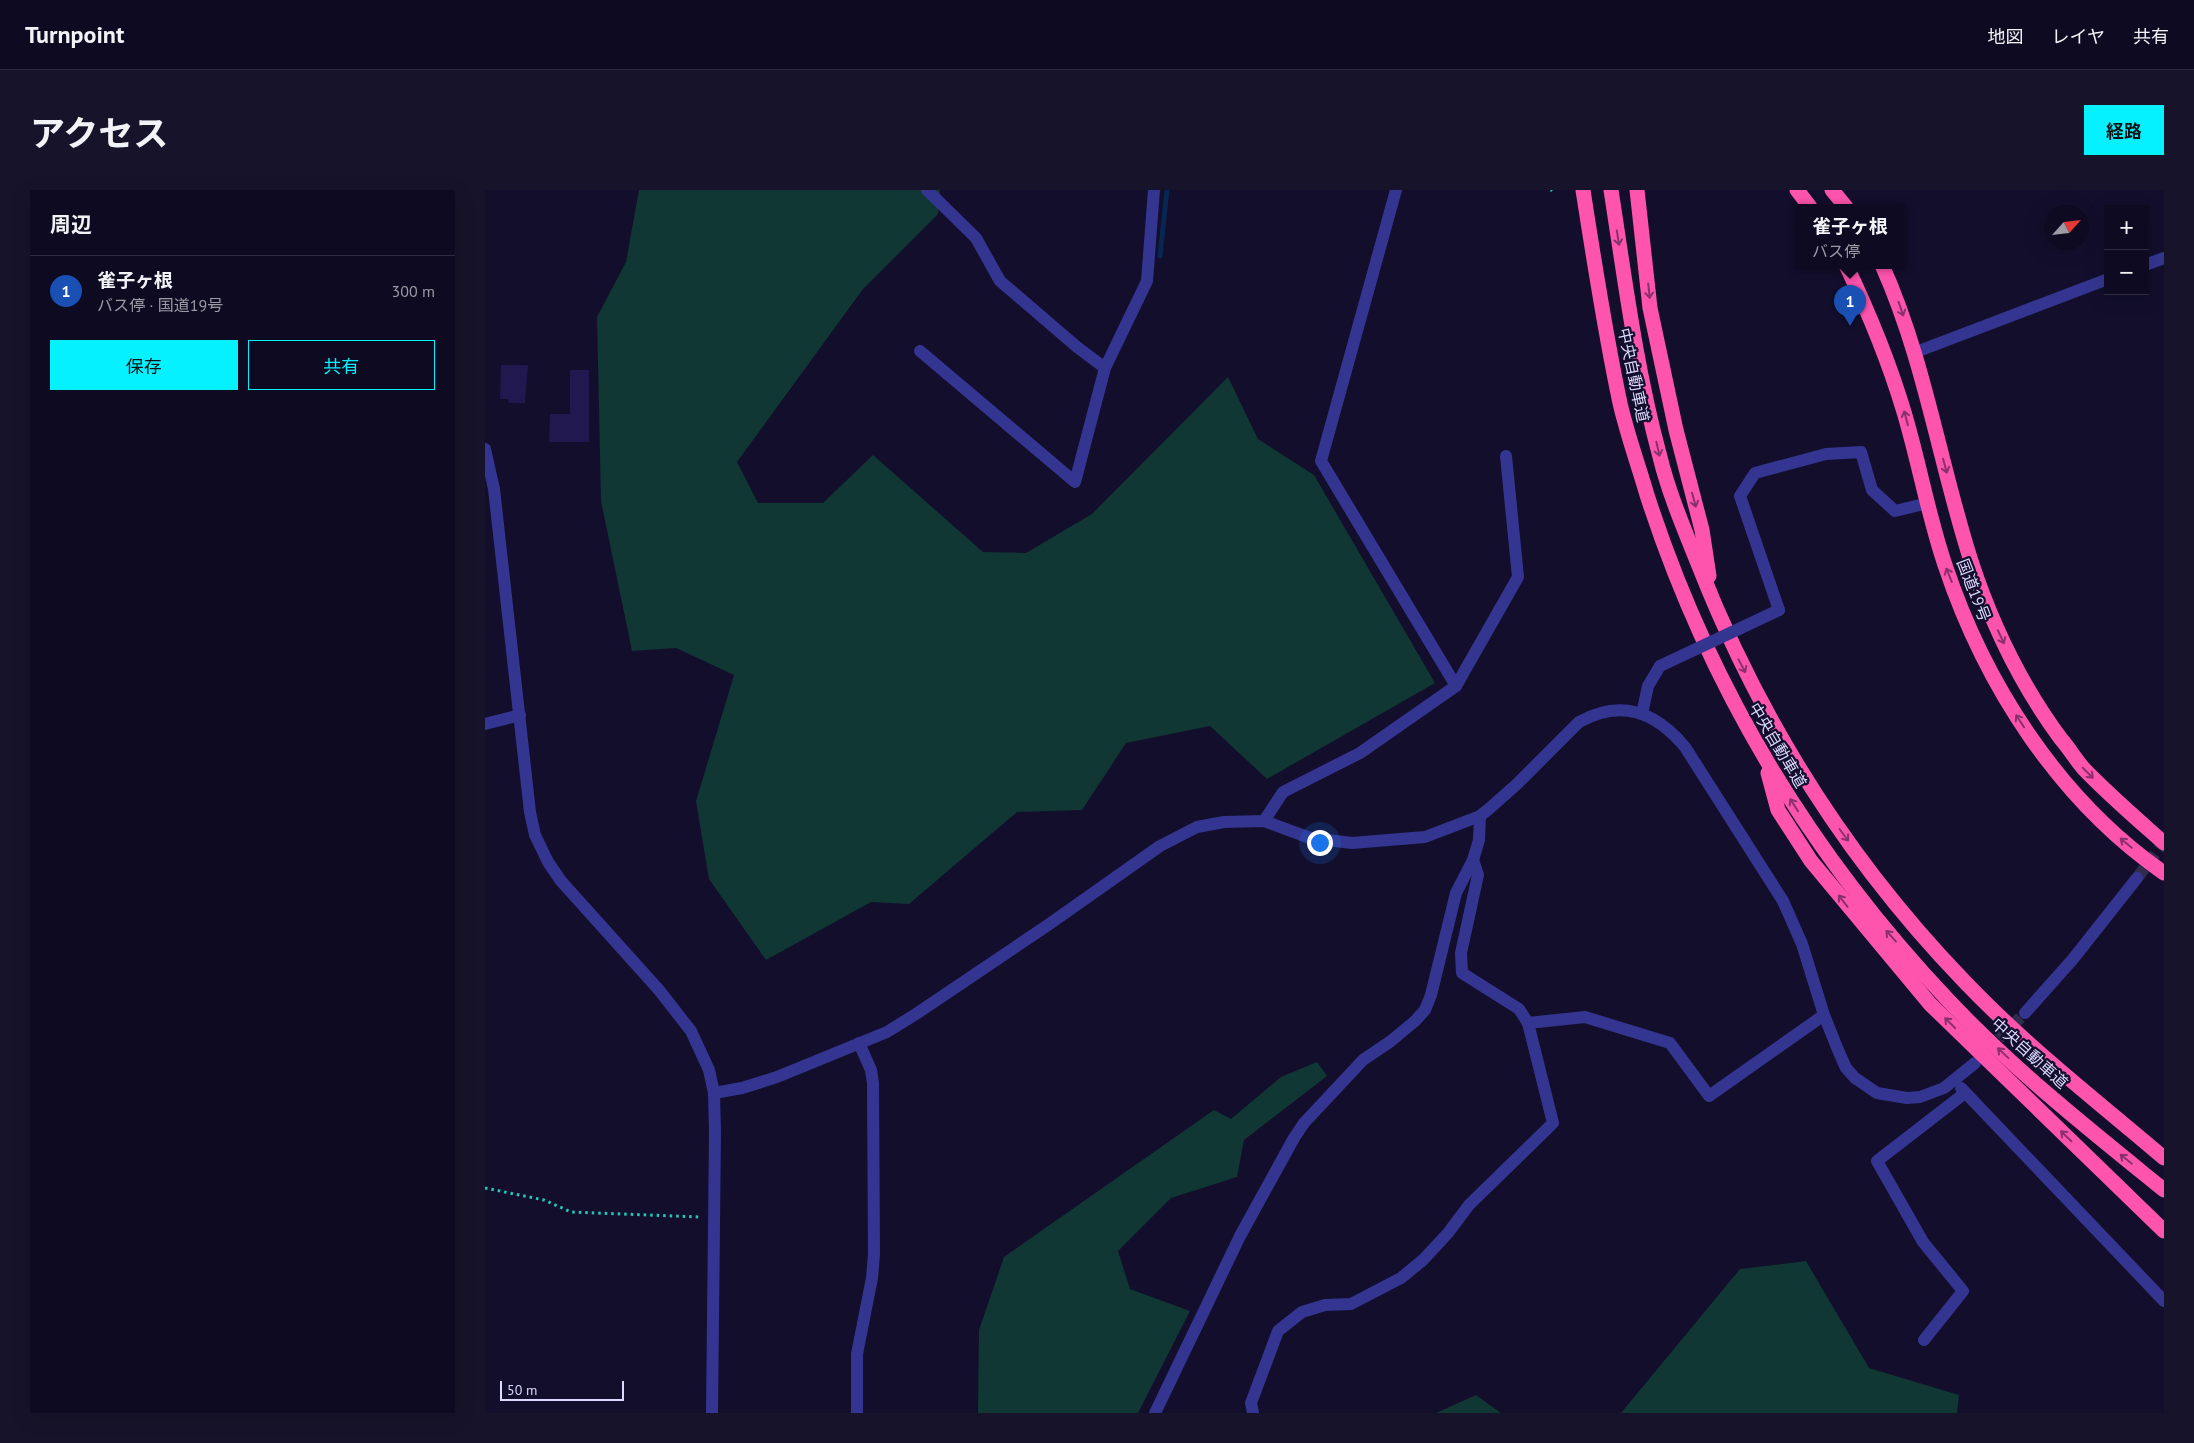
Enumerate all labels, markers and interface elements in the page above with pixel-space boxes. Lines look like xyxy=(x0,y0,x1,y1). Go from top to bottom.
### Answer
text: Turnpoint xyxy=(25,19,124,50)
text: 地図 xyxy=(1988,25,2024,48)
text: レイヤ xyxy=(2052,25,2105,48)
text: 共有 xyxy=(2133,25,2169,48)
button: 経路 xyxy=(2084,105,2164,155)
text: アクセス xyxy=(30,110,168,156)
popup xyxy=(1795,204,1905,269)
north arrow xyxy=(2044,205,2089,250)
map controls xyxy=(2104,205,2149,295)
button: + xyxy=(2104,205,2149,250)
text: 周辺 xyxy=(50,211,92,238)
text: 雀子ヶ根 xyxy=(1812,214,1888,238)
one-way arrow xyxy=(1614,230,1624,246)
text: バス停 xyxy=(1812,241,1860,261)
button: − xyxy=(2104,250,2149,295)
text: 雀子ヶ根 xyxy=(97,268,173,292)
text: 1 xyxy=(61,281,71,301)
text: 300 m xyxy=(392,281,435,301)
one-way arrow xyxy=(1644,282,1654,298)
pin: 1 xyxy=(1834,285,1866,326)
text: バス停 · 国道19号 xyxy=(97,295,223,315)
one-way arrow xyxy=(1897,301,1906,317)
street label: 中央自動車道 xyxy=(1614,326,1654,424)
button: 保存 xyxy=(50,340,238,390)
button: 共有 xyxy=(248,340,435,390)
one-way arrow xyxy=(1900,411,1910,427)
one-way arrow xyxy=(1654,441,1663,457)
one-way arrow xyxy=(1941,457,1950,473)
one-way arrow xyxy=(1690,492,1700,508)
street label: 国道19号 xyxy=(1953,556,1995,624)
one-way arrow xyxy=(1944,568,1953,583)
one-way arrow xyxy=(1997,629,2006,644)
one-way arrow xyxy=(1738,658,1747,673)
street label: 中央自動車道 xyxy=(1745,699,1811,791)
one-way arrow xyxy=(2014,714,2024,728)
one-way arrow xyxy=(2082,767,2095,779)
one-way arrow xyxy=(1789,799,1799,813)
one-way arrow xyxy=(1838,828,1849,841)
your location xyxy=(1307,830,1333,856)
one-way arrow xyxy=(2120,837,2133,848)
one-way arrow xyxy=(1837,895,1848,908)
one-way arrow xyxy=(1885,929,1897,942)
street label: 中央自動車道 xyxy=(1988,1013,2072,1093)
one-way arrow xyxy=(1943,1017,1956,1029)
one-way arrow xyxy=(1996,1047,2009,1059)
one-way arrow xyxy=(2060,1130,2072,1142)
one-way arrow xyxy=(2120,1153,2133,1164)
scale bar xyxy=(500,1378,624,1401)
text: 50 m xyxy=(507,1381,537,1399)

